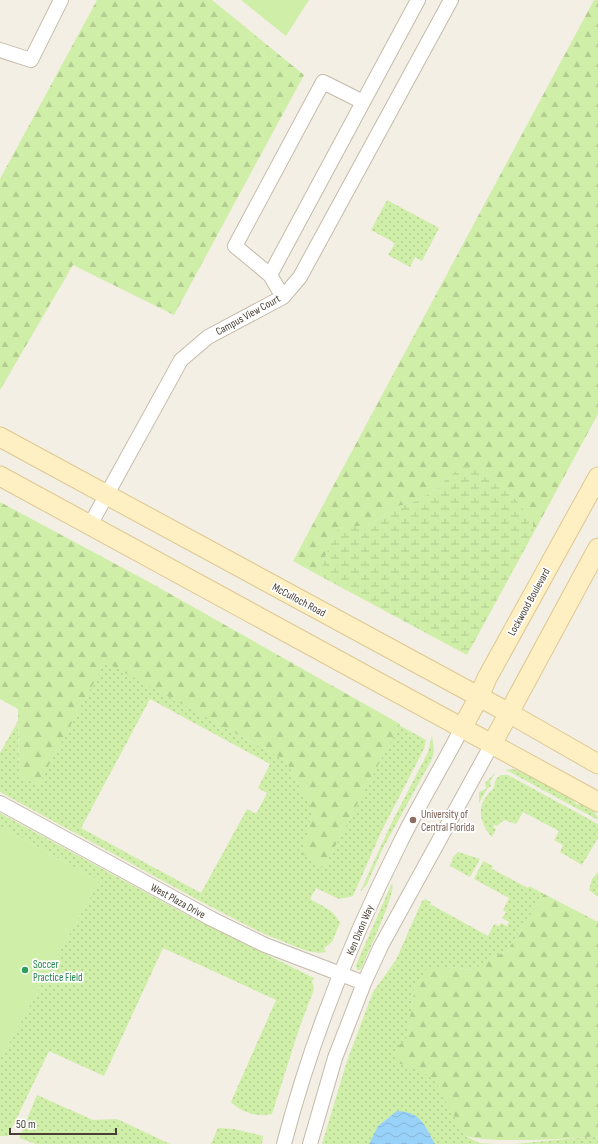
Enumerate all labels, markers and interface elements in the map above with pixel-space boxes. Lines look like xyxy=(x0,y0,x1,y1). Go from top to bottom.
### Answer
street label: Campus View Court xyxy=(214,292,283,338)
street label: Lockwood Boulevard xyxy=(505,566,553,638)
street label: McCulloch Road xyxy=(270,580,328,620)
place label: University of Central Florida xyxy=(421,808,475,834)
marker: University of Central Florida xyxy=(408,815,418,825)
street label: West Plaza Drive xyxy=(148,881,208,921)
street label: Ken Dixon Way xyxy=(344,902,377,957)
place label: Soccer Practice Field xyxy=(33,958,83,984)
marker: Soccer Practice Field xyxy=(20,965,30,975)
scale bar xyxy=(10,1110,116,1136)
text: 50 m xyxy=(16,1117,36,1132)

